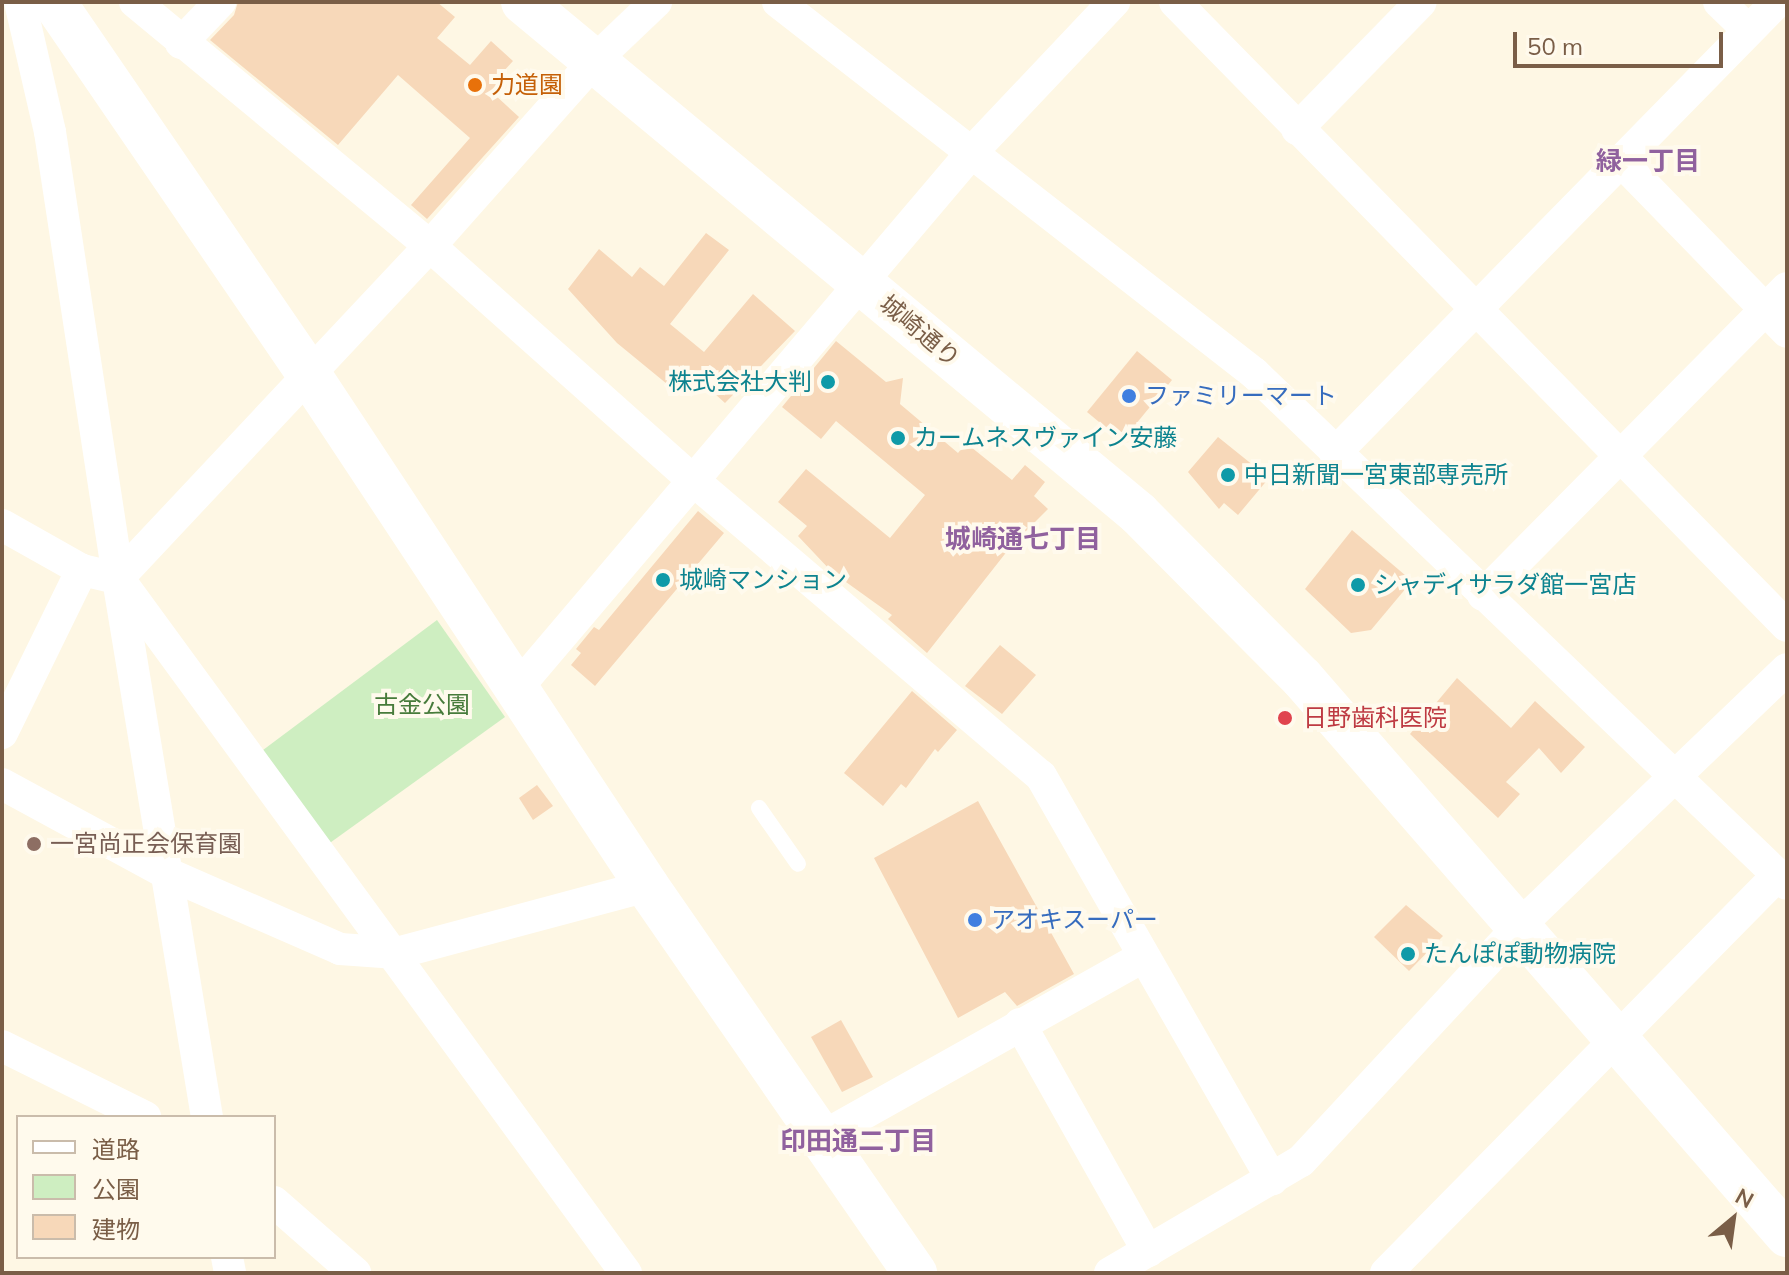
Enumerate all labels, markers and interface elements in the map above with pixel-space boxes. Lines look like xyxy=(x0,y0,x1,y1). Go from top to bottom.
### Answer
scale bar xyxy=(1517,16,1727,66)
text: 50 m xyxy=(1527,31,1583,61)
place label: 力道園 xyxy=(491,71,563,99)
marker: 力道園 xyxy=(466,76,484,94)
district label: 緑一丁目 xyxy=(1596,145,1700,177)
street label: 城崎通り xyxy=(874,289,966,373)
place label: 株式会社大判 xyxy=(668,368,812,396)
marker: 株式会社大判 xyxy=(819,373,837,391)
place label: ファミリーマート xyxy=(1145,382,1337,410)
marker: ファミリーマート xyxy=(1120,387,1138,405)
place label: カームネスヴァイン安藤 xyxy=(914,424,1178,452)
marker: カームネスヴァイン安藤 xyxy=(889,429,907,447)
place label: 中日新聞一宮東部専売所 xyxy=(1244,461,1508,489)
marker: 中日新聞一宮東部専売所 xyxy=(1219,466,1237,484)
district label: 城崎通七丁目 xyxy=(945,523,1101,555)
place label: 城崎マンション xyxy=(679,566,847,594)
marker: 城崎マンション xyxy=(654,571,672,589)
place label: シャディサラダ館一宮店 xyxy=(1374,571,1638,599)
marker: シャディサラダ館一宮店 xyxy=(1349,576,1367,594)
park label: 古金公園 xyxy=(374,691,470,719)
place label: 日野歯科医院 xyxy=(1303,704,1447,732)
marker: 日野歯科医院 xyxy=(1274,707,1296,729)
place label: 一宮尚正会保育園 xyxy=(50,830,242,858)
marker: 一宮尚正会保育園 xyxy=(25,835,43,853)
place label: アオキスーパー xyxy=(991,906,1159,934)
marker: アオキスーパー xyxy=(966,911,984,929)
place label: たんぽぽ動物病院 xyxy=(1424,940,1616,968)
marker: たんぽぽ動物病院 xyxy=(1399,945,1417,963)
legend xyxy=(16,1115,276,1259)
district label: 印田通二丁目 xyxy=(780,1125,936,1157)
text: 道路 xyxy=(92,1134,140,1164)
text: 公園 xyxy=(92,1174,140,1204)
north arrow xyxy=(1693,1179,1773,1259)
text: N xyxy=(1731,1182,1759,1214)
text: 建物 xyxy=(92,1214,140,1244)

